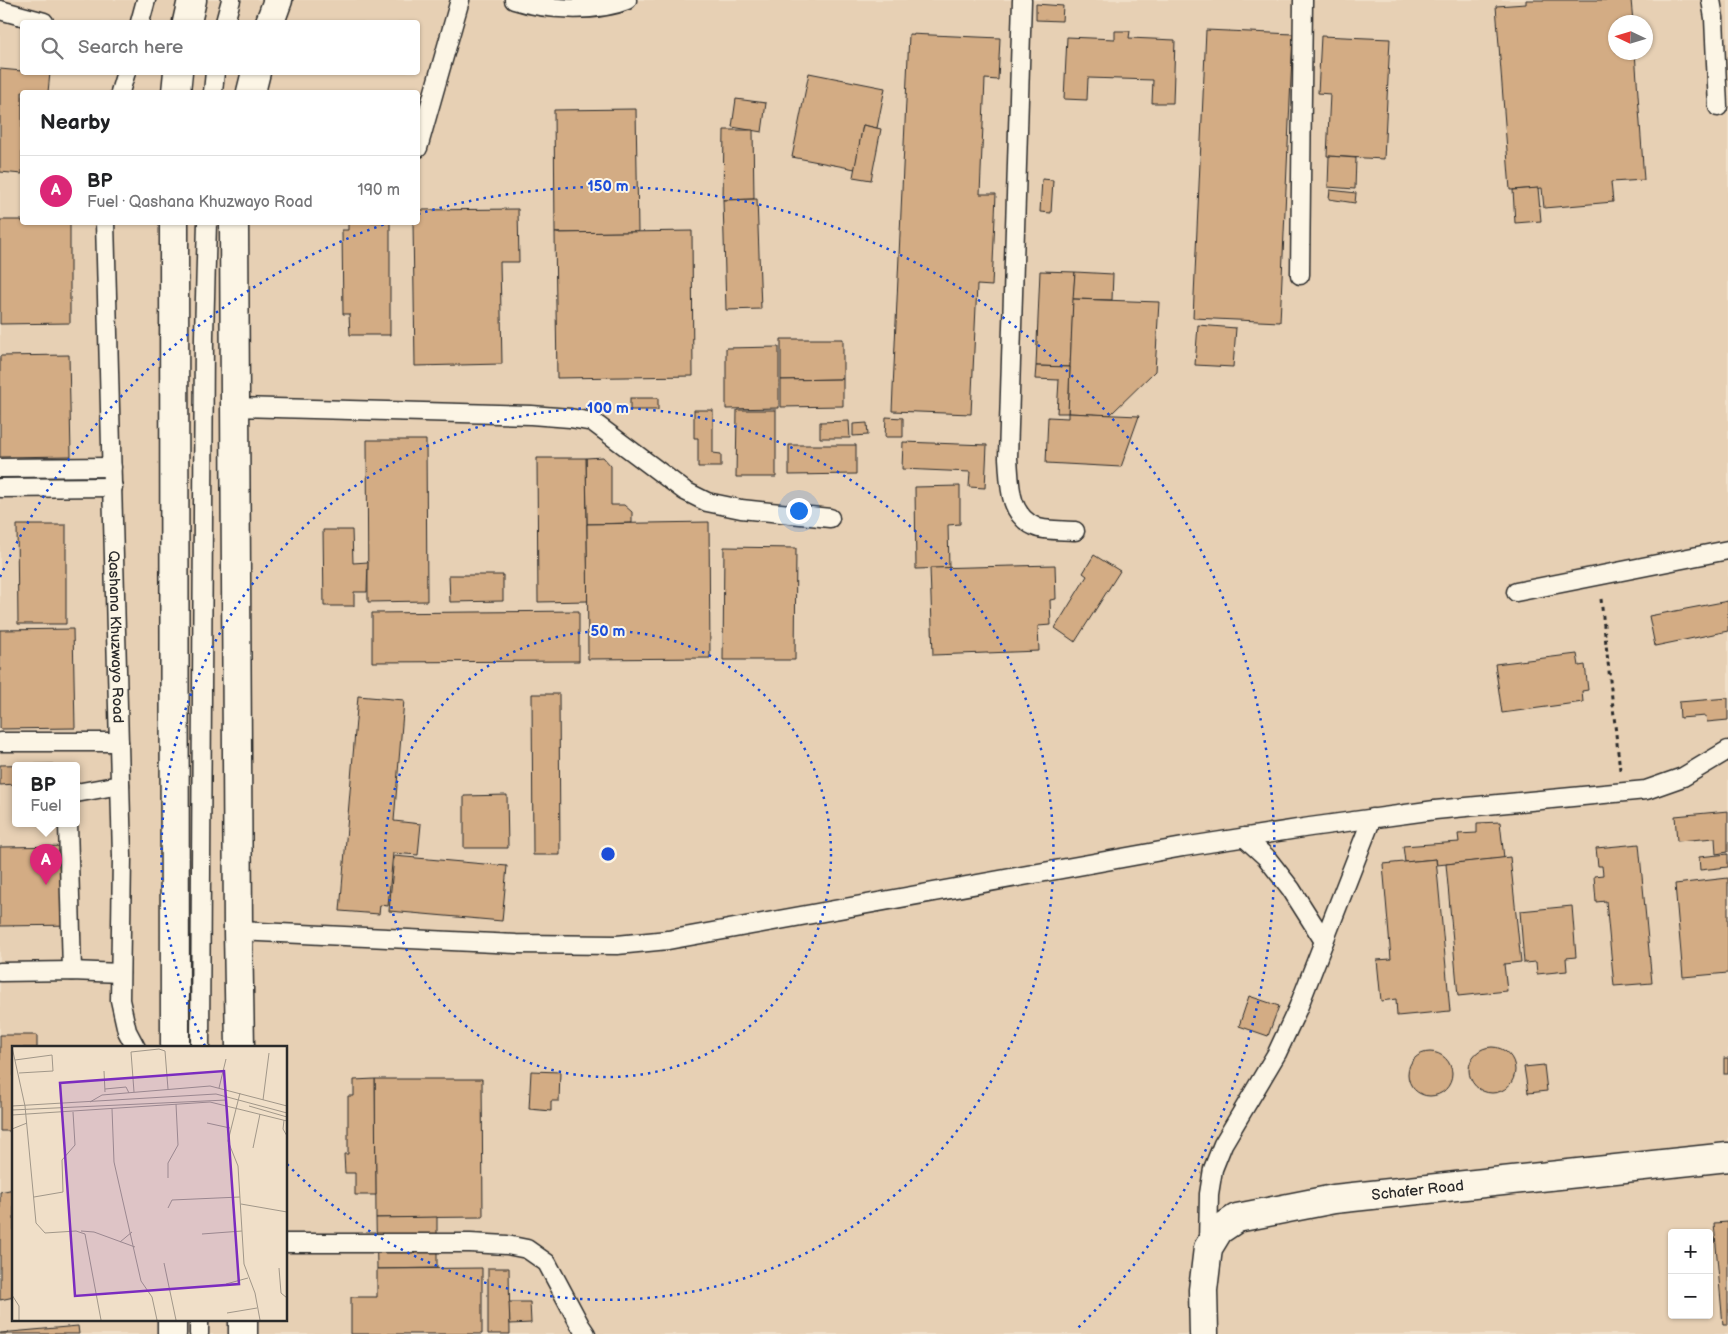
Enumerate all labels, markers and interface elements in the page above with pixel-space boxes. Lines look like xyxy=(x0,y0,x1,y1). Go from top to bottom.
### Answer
north arrow xyxy=(1608,15,1653,60)
search box xyxy=(20,20,420,75)
icon: search xyxy=(38,34,66,62)
text: Search here xyxy=(78,36,183,59)
text: Nearby xyxy=(40,110,110,135)
text: BP xyxy=(87,170,112,193)
text: 150 m xyxy=(587,177,629,196)
text: A xyxy=(51,181,61,200)
text: 190 m xyxy=(358,181,400,200)
text: Fuel · Qashana Khuzwayo Road xyxy=(87,193,313,212)
text: 100 m xyxy=(587,399,629,418)
your location xyxy=(786,498,812,524)
street label: Qashana Khuzwayo Road xyxy=(104,550,127,723)
text: 50 m xyxy=(591,622,626,641)
popup xyxy=(12,762,80,827)
text: BP xyxy=(30,774,56,797)
text: Fuel xyxy=(30,797,62,816)
pin: A xyxy=(30,844,62,885)
centre of rings xyxy=(599,845,617,863)
inset map xyxy=(12,1046,288,1322)
street label: Schafer Road xyxy=(1371,1176,1465,1205)
map controls xyxy=(1668,1229,1713,1319)
button: + xyxy=(1668,1229,1713,1274)
button: − xyxy=(1668,1274,1713,1319)

